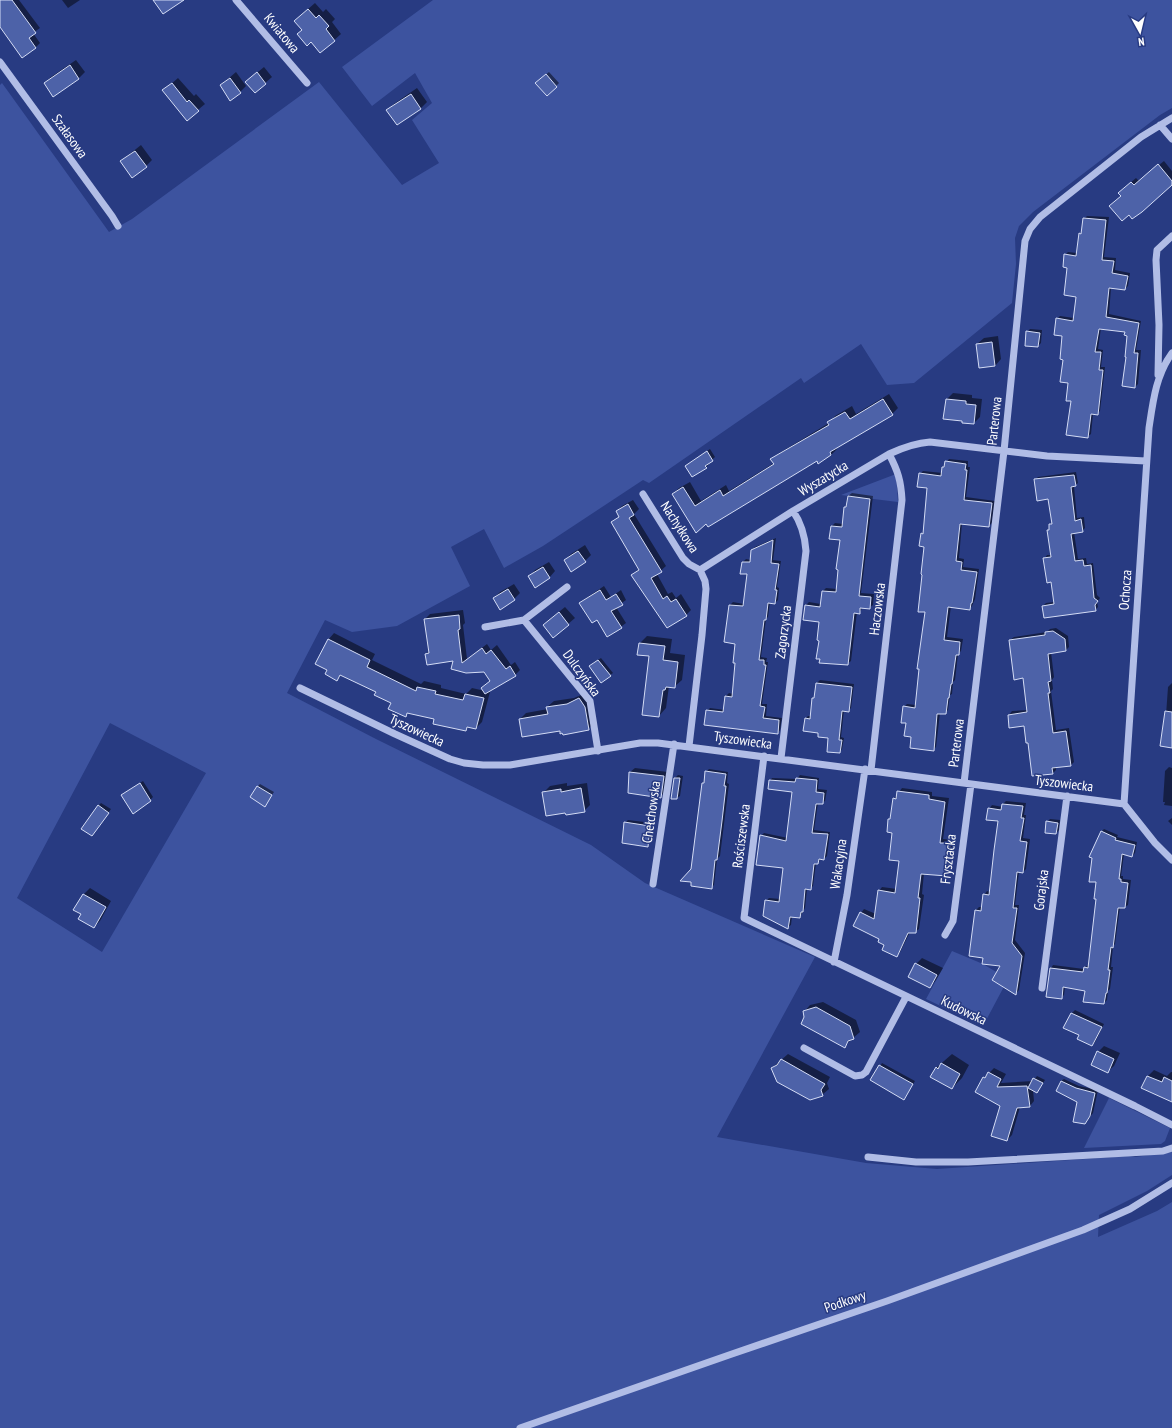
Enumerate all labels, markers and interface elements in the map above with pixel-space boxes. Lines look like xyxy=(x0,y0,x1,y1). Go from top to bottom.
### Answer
street label: Kwiatowa xyxy=(260,9,304,57)
north arrow xyxy=(1120,12,1160,52)
text: N xyxy=(1137,35,1145,49)
street label: Szałasowa xyxy=(48,110,92,162)
street label: Parterowa xyxy=(982,396,1006,446)
street label: Wyszatycka xyxy=(795,456,851,500)
street label: Nachyłkowa xyxy=(657,498,703,556)
street label: Ochocza xyxy=(1115,569,1135,611)
street label: Haczowska xyxy=(865,582,889,636)
street label: Zagorzycka xyxy=(771,604,795,660)
street label: Dulczyńska xyxy=(559,646,605,700)
street label: Tyszowiecka xyxy=(387,709,447,751)
street label: Parterowa xyxy=(944,718,968,768)
street label: Tyszowiecka xyxy=(713,727,773,753)
street label: Tyszowiecka xyxy=(1034,770,1094,796)
street label: Chełchowska xyxy=(638,780,664,844)
street label: Rościszewska xyxy=(728,803,754,869)
street label: Frysztacka xyxy=(936,833,960,885)
street label: Wakacyjna xyxy=(826,838,850,890)
street label: Gorajska xyxy=(1030,868,1052,912)
street label: Kudowska xyxy=(938,991,990,1029)
street label: Podkowy xyxy=(822,1285,869,1316)

